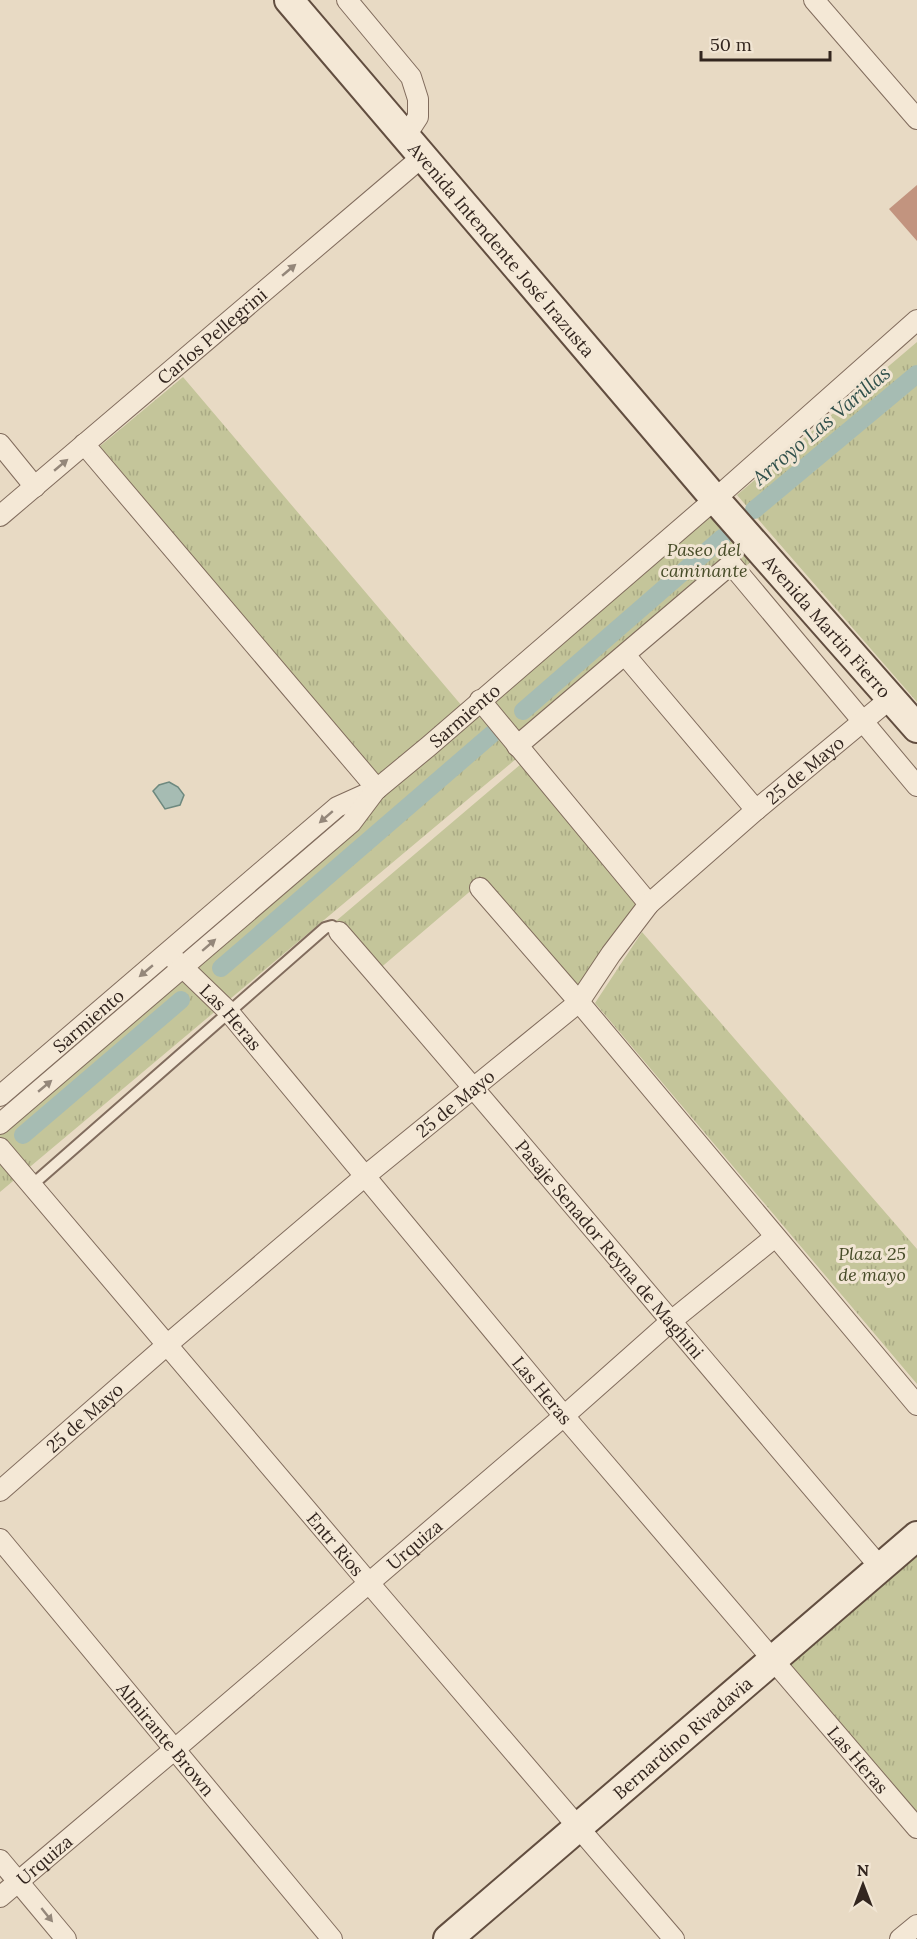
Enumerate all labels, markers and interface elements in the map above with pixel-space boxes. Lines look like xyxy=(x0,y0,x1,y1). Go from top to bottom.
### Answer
scale bar xyxy=(701,24,830,62)
text: 50 m xyxy=(710,33,752,56)
street label: Avenida Intendente José Irazusta xyxy=(403,137,600,362)
one-way arrow xyxy=(281,264,297,277)
street label: Carlos Pellegrini xyxy=(152,283,271,389)
water label: Arroyo Las Varillas xyxy=(746,360,895,491)
one-way arrow xyxy=(53,459,68,472)
park label: Paseo del caminante xyxy=(660,538,748,582)
street label: Avenida Martin Fierro xyxy=(758,550,896,702)
street label: Sarmiento xyxy=(424,678,505,752)
street label: 25 de Mayo xyxy=(761,731,848,809)
one-way arrow xyxy=(319,810,334,823)
one-way arrow xyxy=(201,939,217,952)
one-way arrow xyxy=(139,964,154,977)
street label: Las Heras xyxy=(195,979,267,1055)
street label: Sarmiento xyxy=(48,984,128,1057)
street label: 25 de Mayo xyxy=(411,1064,499,1142)
one-way arrow xyxy=(37,1080,52,1093)
street label: Pasaje Senador Reyna de Maghini xyxy=(511,1135,709,1363)
park label: Plaza 25 de mayo xyxy=(838,1242,906,1286)
street label: Las Heras xyxy=(507,1351,577,1429)
street label: 25 de Mayo xyxy=(41,1377,128,1457)
street label: Entr Rios xyxy=(302,1507,369,1580)
street label: Urquiza xyxy=(382,1514,447,1574)
street label: Bernardino Rivadavia xyxy=(608,1671,757,1804)
street label: Almirante Brown xyxy=(112,1677,220,1801)
street label: Las Heras xyxy=(823,1721,894,1798)
street label: Urquiza xyxy=(12,1829,77,1890)
north arrow xyxy=(833,1855,893,1915)
text: N xyxy=(857,1860,869,1880)
one-way arrow xyxy=(40,1908,52,1923)

